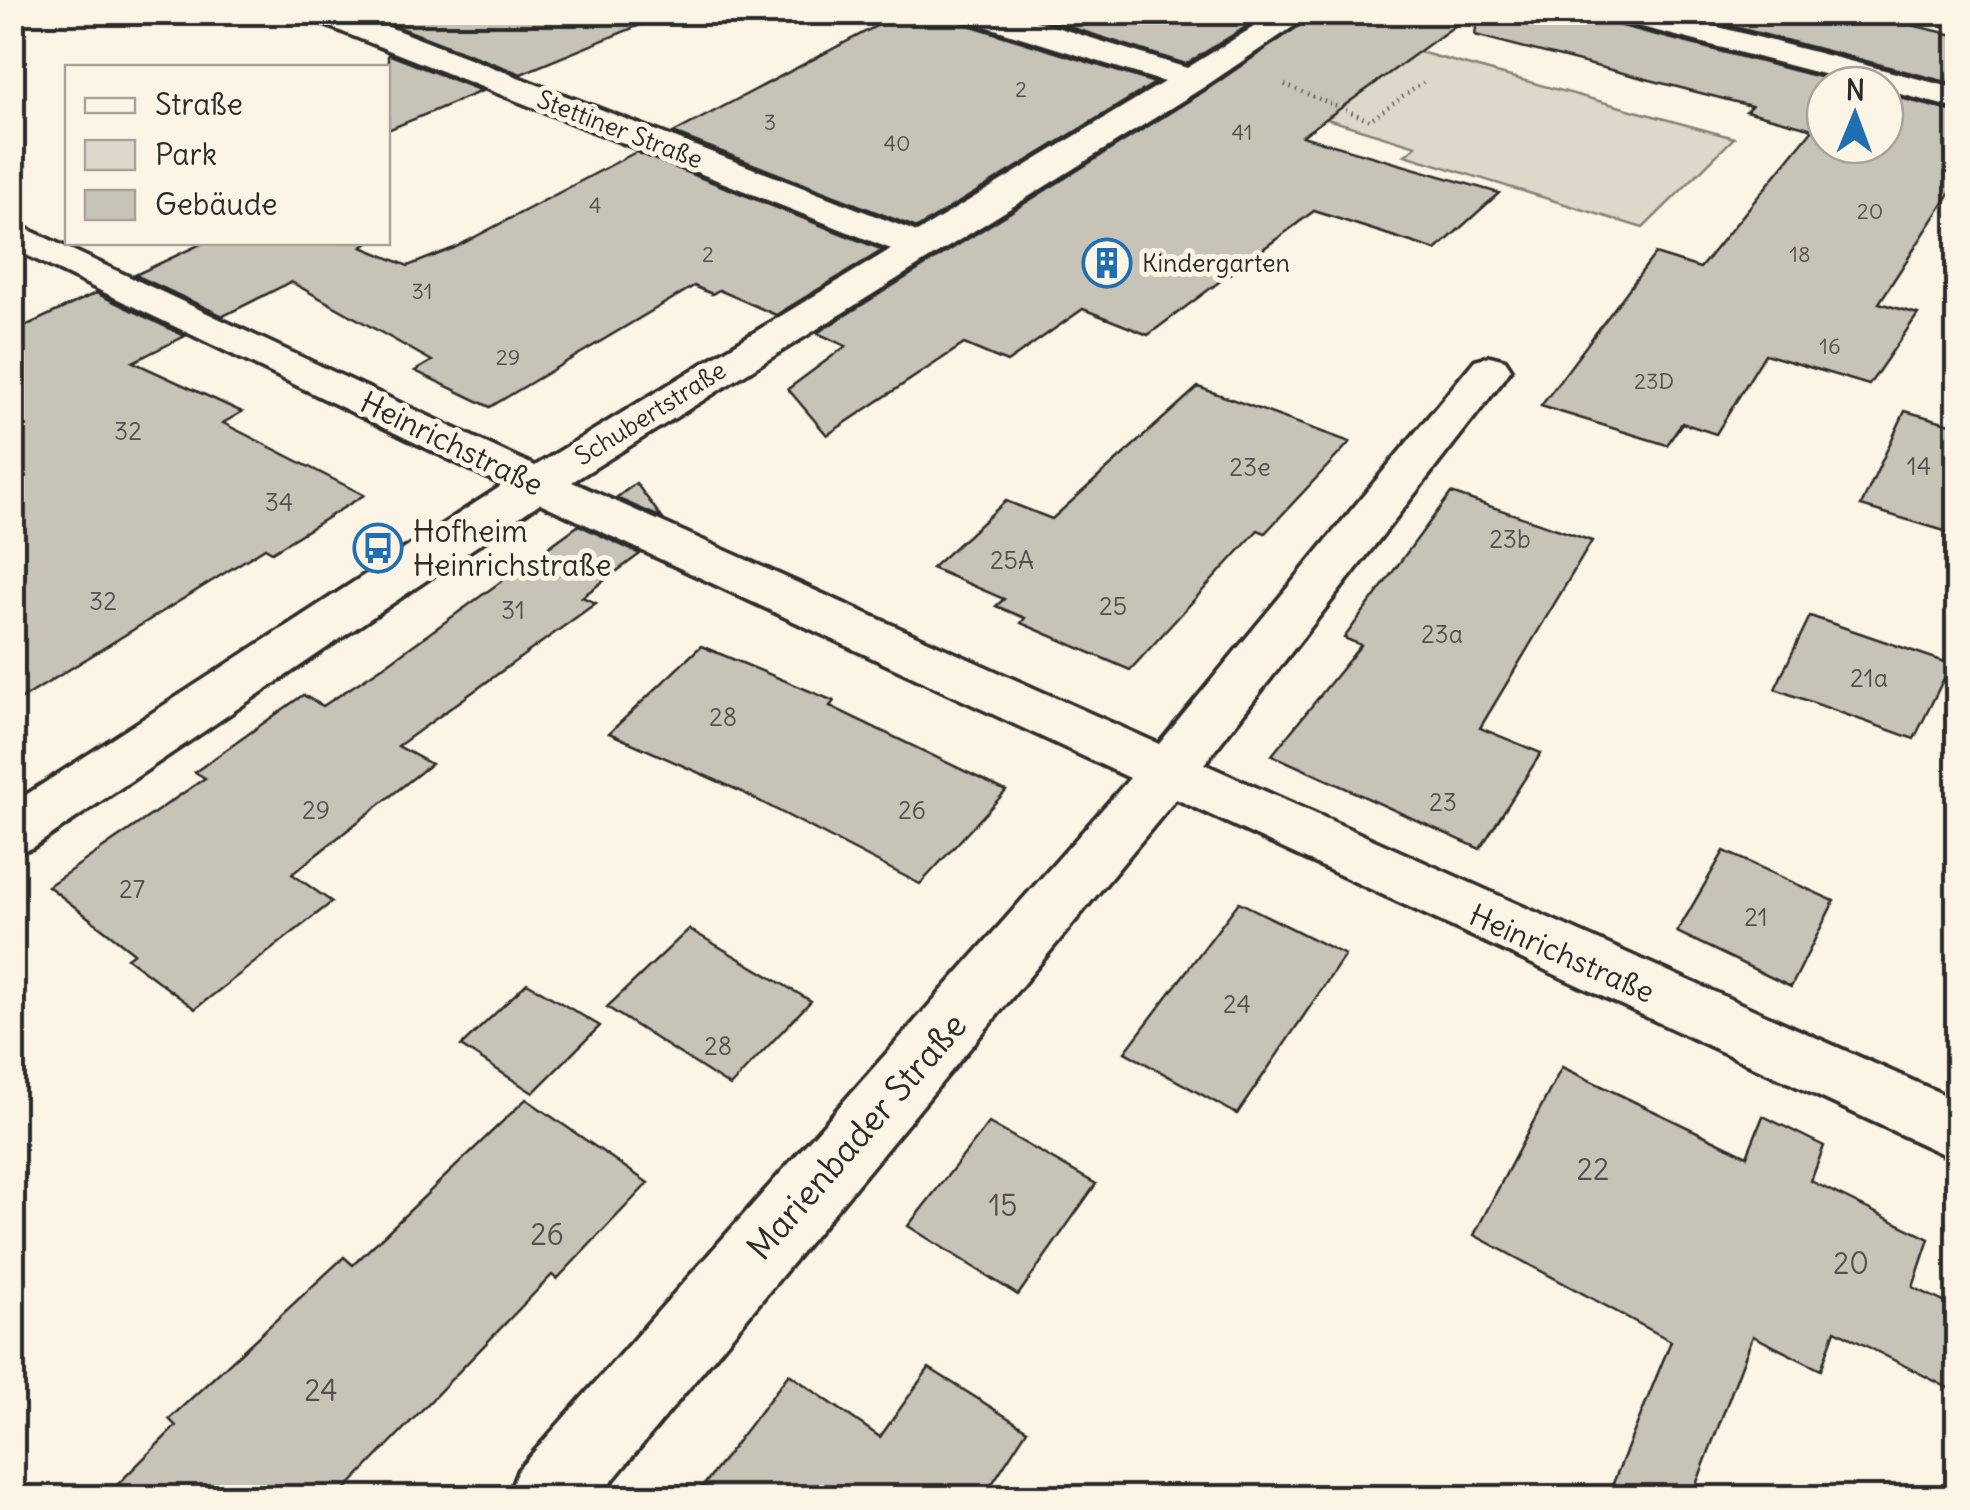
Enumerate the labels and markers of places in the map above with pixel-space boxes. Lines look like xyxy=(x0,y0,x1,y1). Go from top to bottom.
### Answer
building icon: Kindergarten xyxy=(1081,237,1133,289)
place label: Kindergarten xyxy=(1142,247,1290,279)
place label: Hofheim Heinrichstraße xyxy=(413,512,611,584)
bus stop icon: Hofheim Heinrichstraße xyxy=(352,522,404,574)

